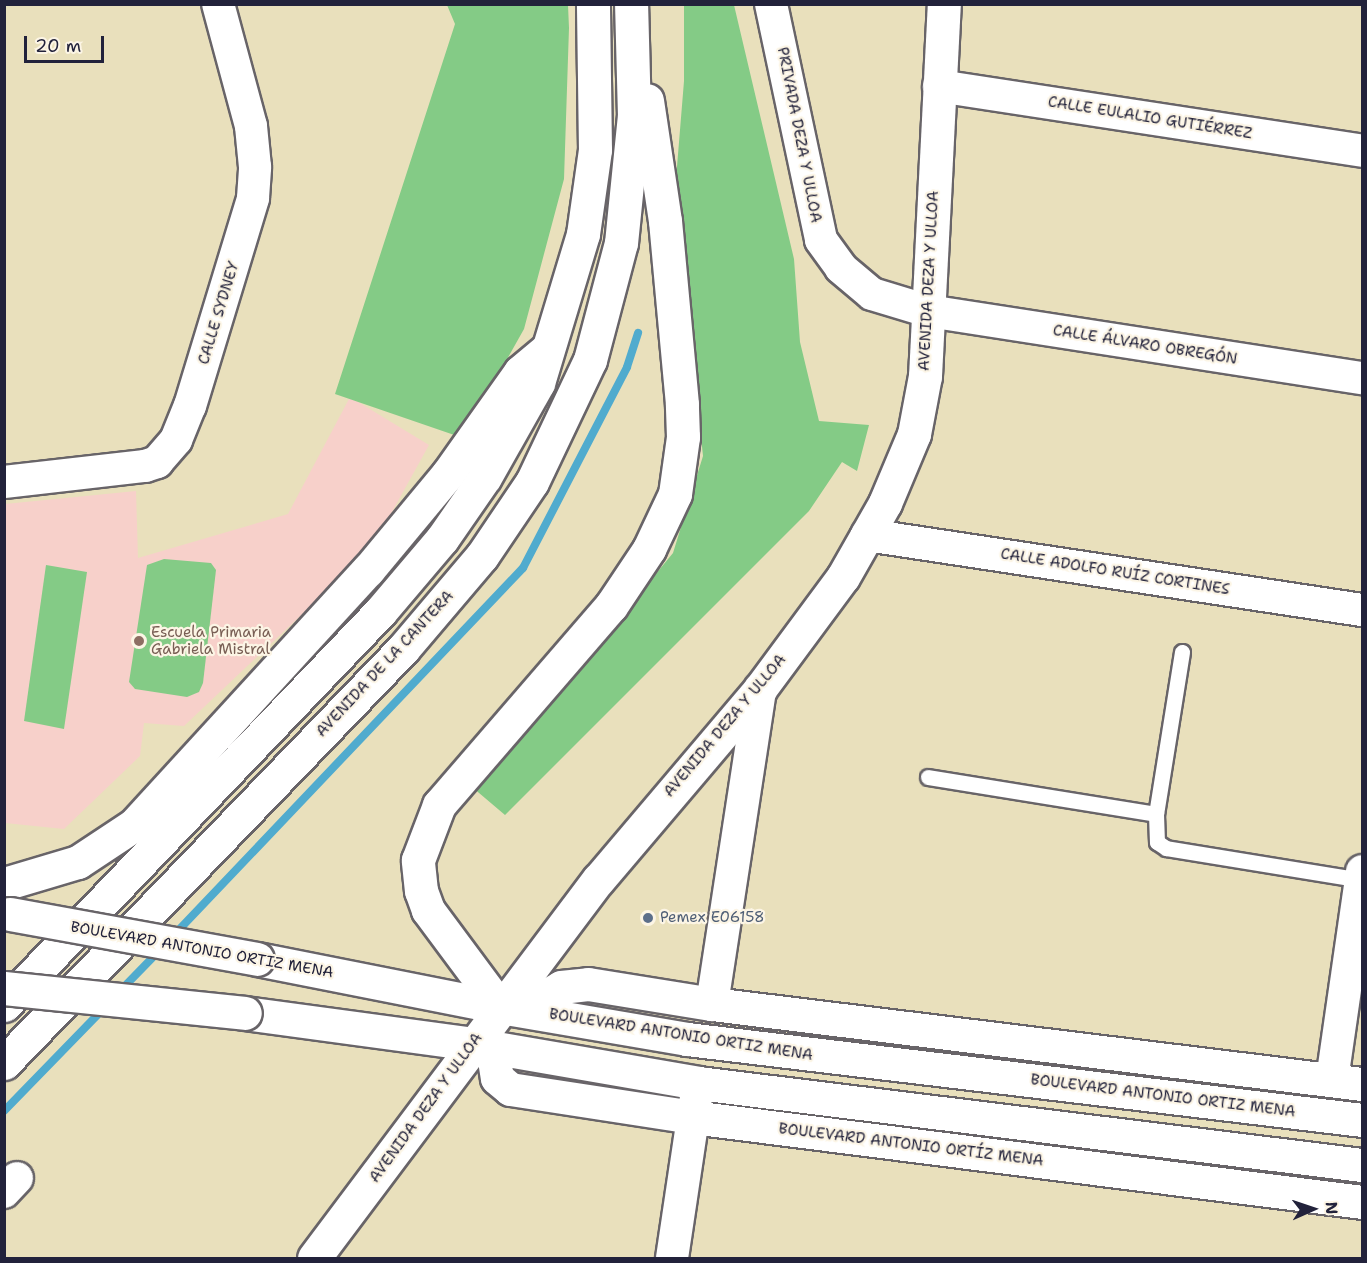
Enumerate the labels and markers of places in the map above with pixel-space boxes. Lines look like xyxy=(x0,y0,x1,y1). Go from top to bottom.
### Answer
place label: Escuela Primaria Gabriela Mistral xyxy=(151,623,271,658)
marker: Escuela Primaria Gabriela Mistral xyxy=(132,634,146,648)
place label: Pemex E06158 xyxy=(660,909,764,927)
marker: Pemex E06158 xyxy=(641,911,655,925)

